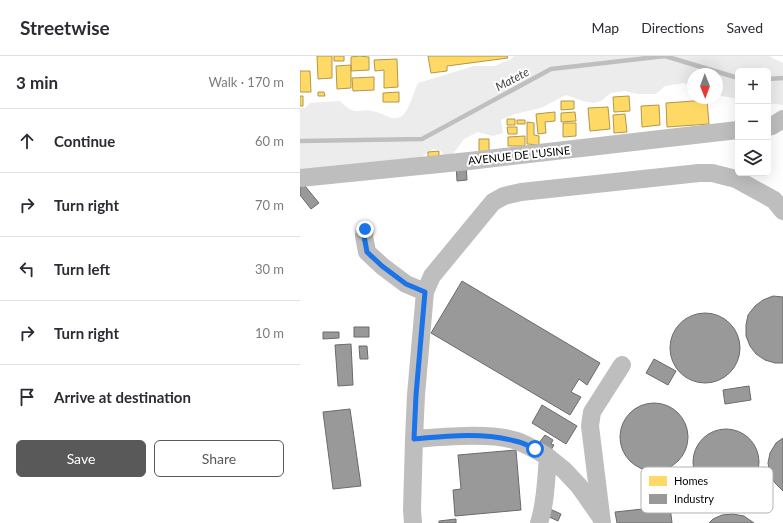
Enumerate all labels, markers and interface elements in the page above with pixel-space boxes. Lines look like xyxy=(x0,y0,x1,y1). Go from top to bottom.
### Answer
text: Streetwise xyxy=(20,16,110,39)
text: Map xyxy=(592,19,619,36)
text: Directions xyxy=(641,19,704,36)
text: Saved xyxy=(726,19,763,36)
water label: Matete xyxy=(493,64,532,94)
north arrow xyxy=(687,68,723,104)
map controls xyxy=(735,68,771,176)
button: + xyxy=(735,68,771,104)
text: 3 min xyxy=(16,72,58,93)
text: Walk · 170 m xyxy=(208,74,284,90)
button: − xyxy=(735,104,771,140)
icon: ahead xyxy=(16,130,38,152)
text: Continue xyxy=(54,132,115,150)
text: 60 m xyxy=(255,133,284,149)
button: layers xyxy=(735,140,771,176)
street label: AVENUE DE L'USINE xyxy=(467,143,571,167)
icon: right xyxy=(16,194,38,216)
text: Turn right xyxy=(54,196,119,214)
text: 70 m xyxy=(255,197,284,213)
route end xyxy=(356,220,374,238)
icon: left xyxy=(16,258,38,280)
text: Turn left xyxy=(54,260,110,278)
text: 30 m xyxy=(255,261,284,277)
icon: right xyxy=(16,322,38,344)
text: Turn right xyxy=(54,324,119,342)
text: 10 m xyxy=(255,325,284,341)
icon: arrive xyxy=(16,386,38,408)
text: Arrive at destination xyxy=(54,388,191,406)
button: Save xyxy=(16,440,146,477)
button: Share xyxy=(154,440,284,477)
route start xyxy=(526,440,544,458)
legend xyxy=(641,467,773,513)
text: Homes xyxy=(674,474,708,487)
text: Industry xyxy=(674,492,714,505)

